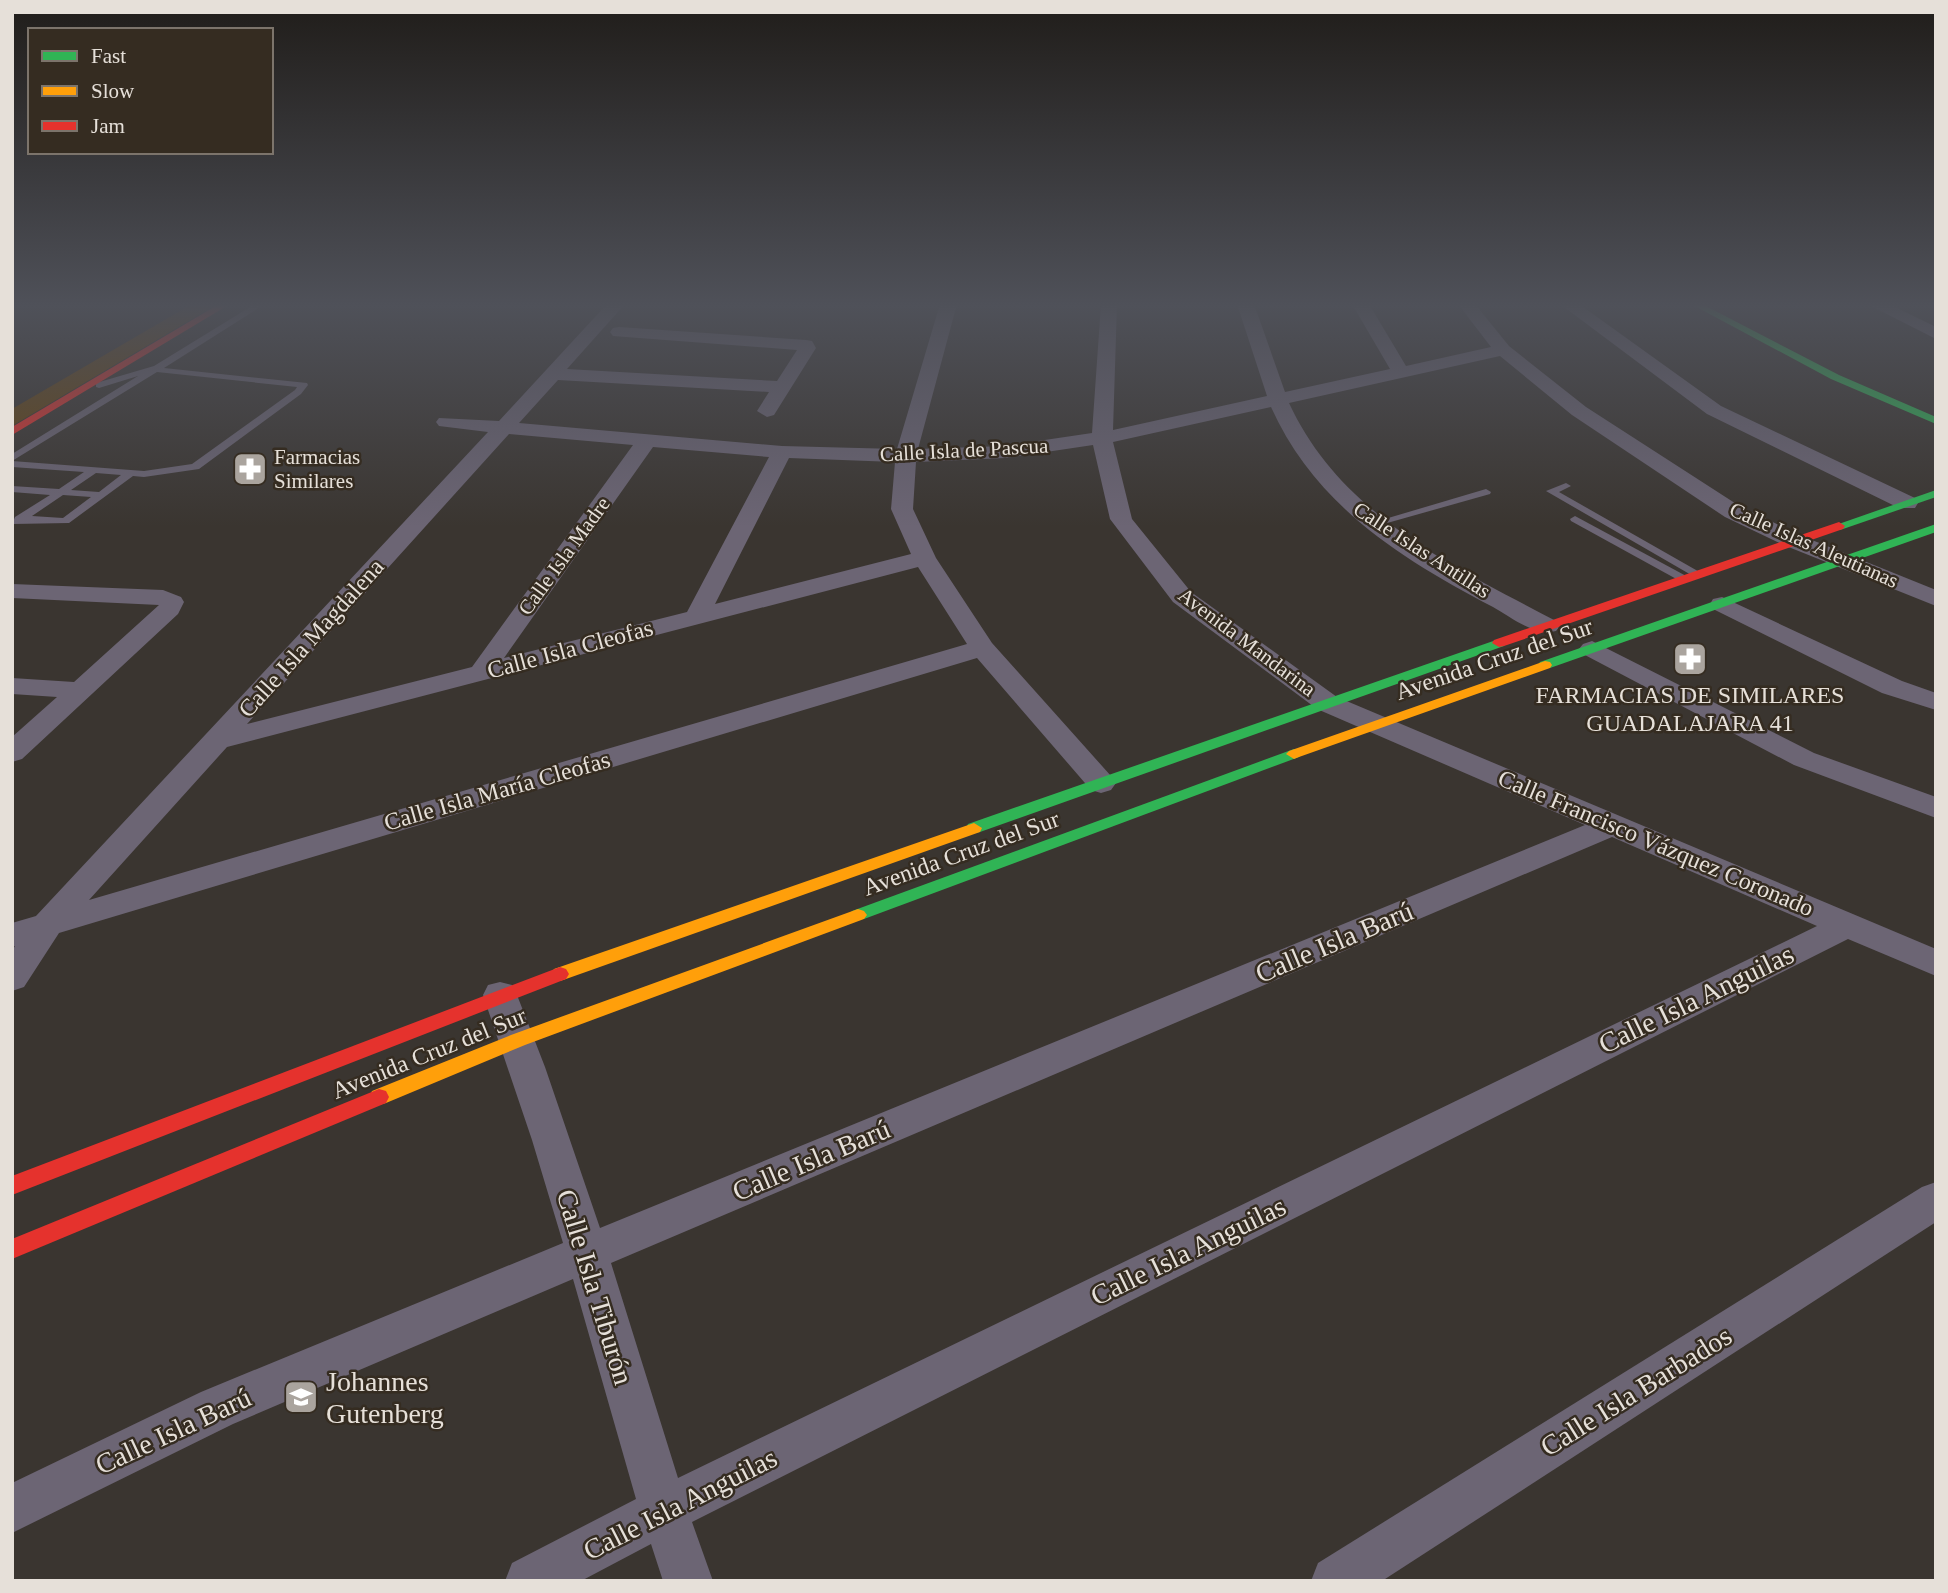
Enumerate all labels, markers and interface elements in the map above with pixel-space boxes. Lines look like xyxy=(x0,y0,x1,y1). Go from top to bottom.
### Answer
legend xyxy=(28,28,273,154)
text: Fast xyxy=(91,44,126,68)
text: Slow xyxy=(91,79,135,103)
text: Jam xyxy=(91,114,125,138)
street label: Calle Isla de Pascua xyxy=(879,434,1049,466)
place label: Farmacias Similares xyxy=(274,445,360,493)
pharmacy icon: Farmacias Similares xyxy=(231,450,269,488)
street label: Calle Isla Madre xyxy=(513,492,615,620)
street label: Calle Islas Antillas xyxy=(1349,497,1495,603)
street label: Calle Islas Aleutianas xyxy=(1726,497,1902,593)
street label: Calle Isla Magdalena xyxy=(233,553,389,722)
street label: Avenida Mandarina xyxy=(1174,583,1321,702)
street label: Avenida Cruz del Sur xyxy=(1392,613,1596,705)
street label: Calle Isla Cleofas xyxy=(484,614,656,684)
pharmacy icon: FARMACIAS DE SIMILARES GUADALAJARA 41 xyxy=(1671,640,1709,678)
place label: FARMACIAS DE SIMILARES GUADALAJARA 41 xyxy=(1536,682,1844,736)
street label: Calle Isla María Cleofas xyxy=(381,746,613,836)
street label: Calle Francisco Vázquez Coronado xyxy=(1494,765,1818,921)
street label: Avenida Cruz del Sur xyxy=(859,805,1063,901)
street label: Calle Isla Barú xyxy=(1251,895,1417,989)
street label: Calle Isla Anguilas xyxy=(1593,938,1799,1060)
street label: Avenida Cruz del Sur xyxy=(328,1002,530,1104)
street label: Calle Isla Barú xyxy=(728,1113,894,1207)
street label: Calle Isla Tiburón xyxy=(551,1186,639,1388)
street label: Calle Isla Anguilas xyxy=(1085,1190,1291,1312)
street label: Calle Isla Barbados xyxy=(1535,1320,1737,1462)
place label: Johannes Gutenberg xyxy=(326,1366,444,1429)
school or university icon: Johannes Gutenberg xyxy=(282,1378,320,1416)
street label: Calle Isla Barú xyxy=(90,1381,256,1481)
street label: Calle Isla Anguilas xyxy=(578,1442,782,1566)

